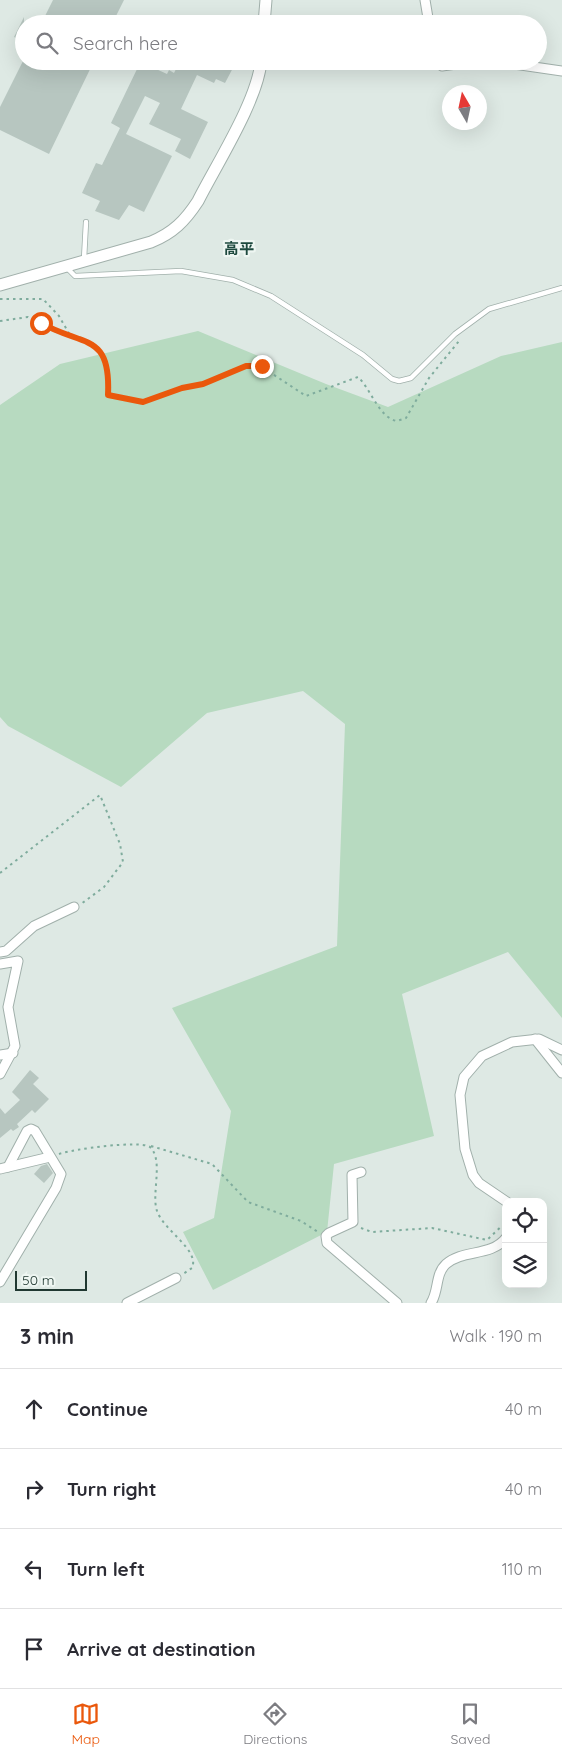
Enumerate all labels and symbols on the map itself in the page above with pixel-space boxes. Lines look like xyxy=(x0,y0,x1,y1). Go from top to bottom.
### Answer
north arrow xyxy=(442,85,487,130)
district label: 高平 xyxy=(224,239,254,258)
route start xyxy=(30,312,53,335)
route end xyxy=(251,355,274,378)
scale bar xyxy=(15,1268,88,1291)

